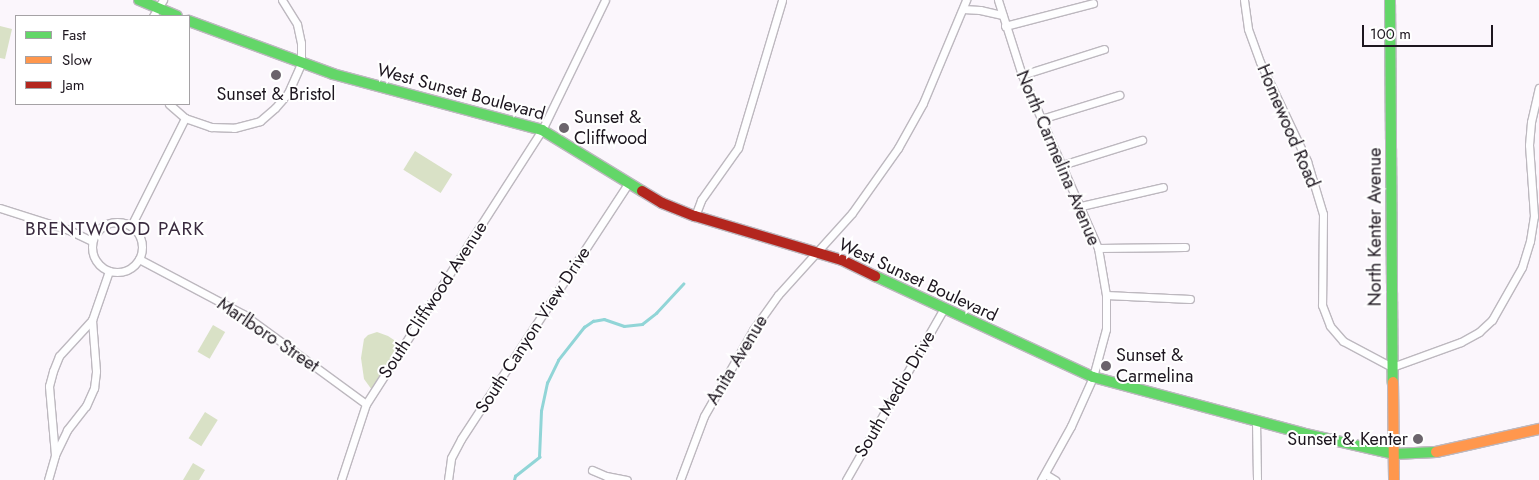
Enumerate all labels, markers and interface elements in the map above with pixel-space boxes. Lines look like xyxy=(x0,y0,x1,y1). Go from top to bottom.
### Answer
legend xyxy=(15,15,190,105)
scale bar xyxy=(1364,15,1495,47)
text: 100 m xyxy=(1370,23,1411,45)
text: Fast xyxy=(62,24,86,46)
text: Slow xyxy=(62,49,92,71)
street label: West Sunset Boulevard xyxy=(375,59,547,125)
street label: Homewood Road xyxy=(1252,61,1324,191)
street label: North Carmelina Avenue xyxy=(1011,67,1105,249)
marker: Sunset & Bristol xyxy=(270,69,282,81)
text: Jam xyxy=(62,74,85,96)
place label: Sunset & Bristol xyxy=(217,83,335,105)
place label: Sunset & Cliffwood xyxy=(574,107,647,150)
marker: Sunset & Cliffwood xyxy=(558,122,570,134)
street label: North Kenter Avenue xyxy=(1364,148,1386,306)
street label: South Cliffwood Avenue xyxy=(374,217,492,383)
district label: BRENTWOOD PARK xyxy=(23,218,207,240)
street label: West Sunset Boulevard xyxy=(835,234,1001,326)
street label: South Canyon View Drive xyxy=(471,243,595,417)
street label: Marlboro Street xyxy=(213,293,323,377)
street label: Anita Avenue xyxy=(702,311,772,409)
street label: South Medio Drive xyxy=(850,327,940,461)
place label: Sunset & Carmelina xyxy=(1116,345,1193,388)
marker: Sunset & Carmelina xyxy=(1100,360,1112,372)
place label: Sunset & Kenter xyxy=(1287,428,1408,450)
marker: Sunset & Kenter xyxy=(1412,433,1424,445)

